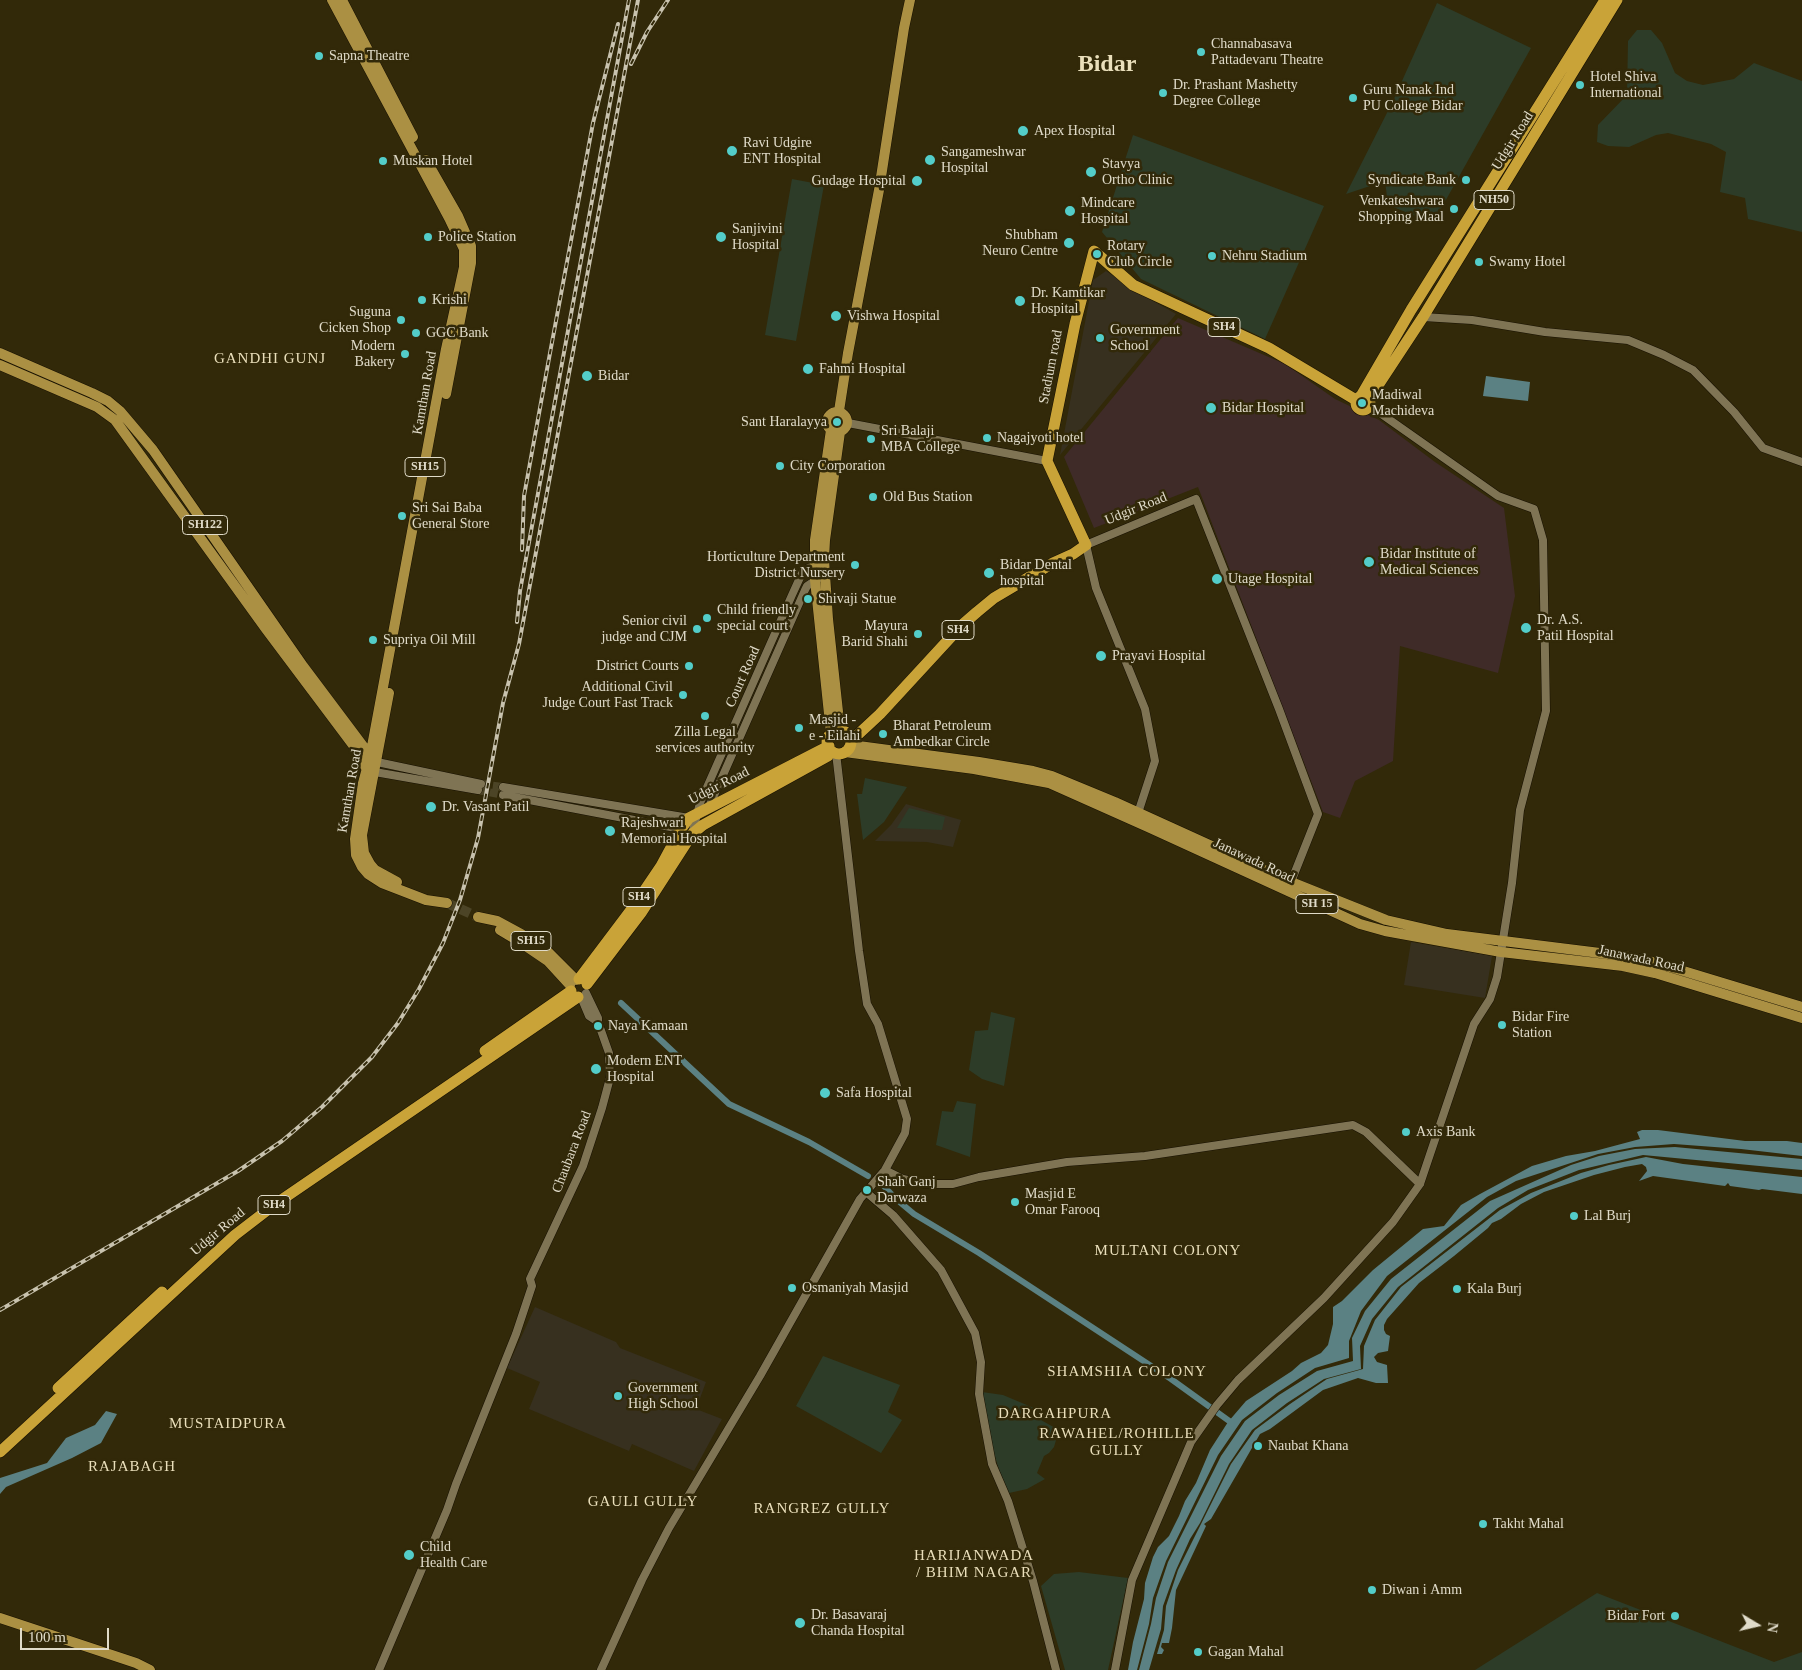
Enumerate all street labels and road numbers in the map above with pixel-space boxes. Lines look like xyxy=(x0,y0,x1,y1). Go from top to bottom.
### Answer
street label: Udgir Road xyxy=(1488,109,1538,173)
road number: NH50 xyxy=(1474,190,1514,210)
road number: SH4 xyxy=(1208,318,1240,337)
street label: Stadium road xyxy=(1036,329,1066,405)
street label: Kamthan Road xyxy=(409,350,441,436)
road number: SH15 xyxy=(405,458,445,477)
street label: Udgir Road xyxy=(1102,489,1170,529)
road number: SH122 xyxy=(182,516,228,534)
road number: SH4 xyxy=(942,620,974,640)
street label: Court Road xyxy=(722,644,764,710)
street label: Kamthan Road xyxy=(334,748,366,834)
street label: Udgir Road xyxy=(686,764,752,808)
street label: Janawada Road xyxy=(1211,835,1297,887)
road number: SH4 xyxy=(623,888,655,906)
road number: SH 15 xyxy=(1296,894,1338,914)
road number: SH15 xyxy=(511,931,551,950)
street label: Janawada Road xyxy=(1596,942,1686,976)
street label: Chaubara Road xyxy=(549,1109,595,1195)
road number: SH4 xyxy=(258,1196,290,1214)
street label: Udgir Road xyxy=(187,1204,249,1260)

